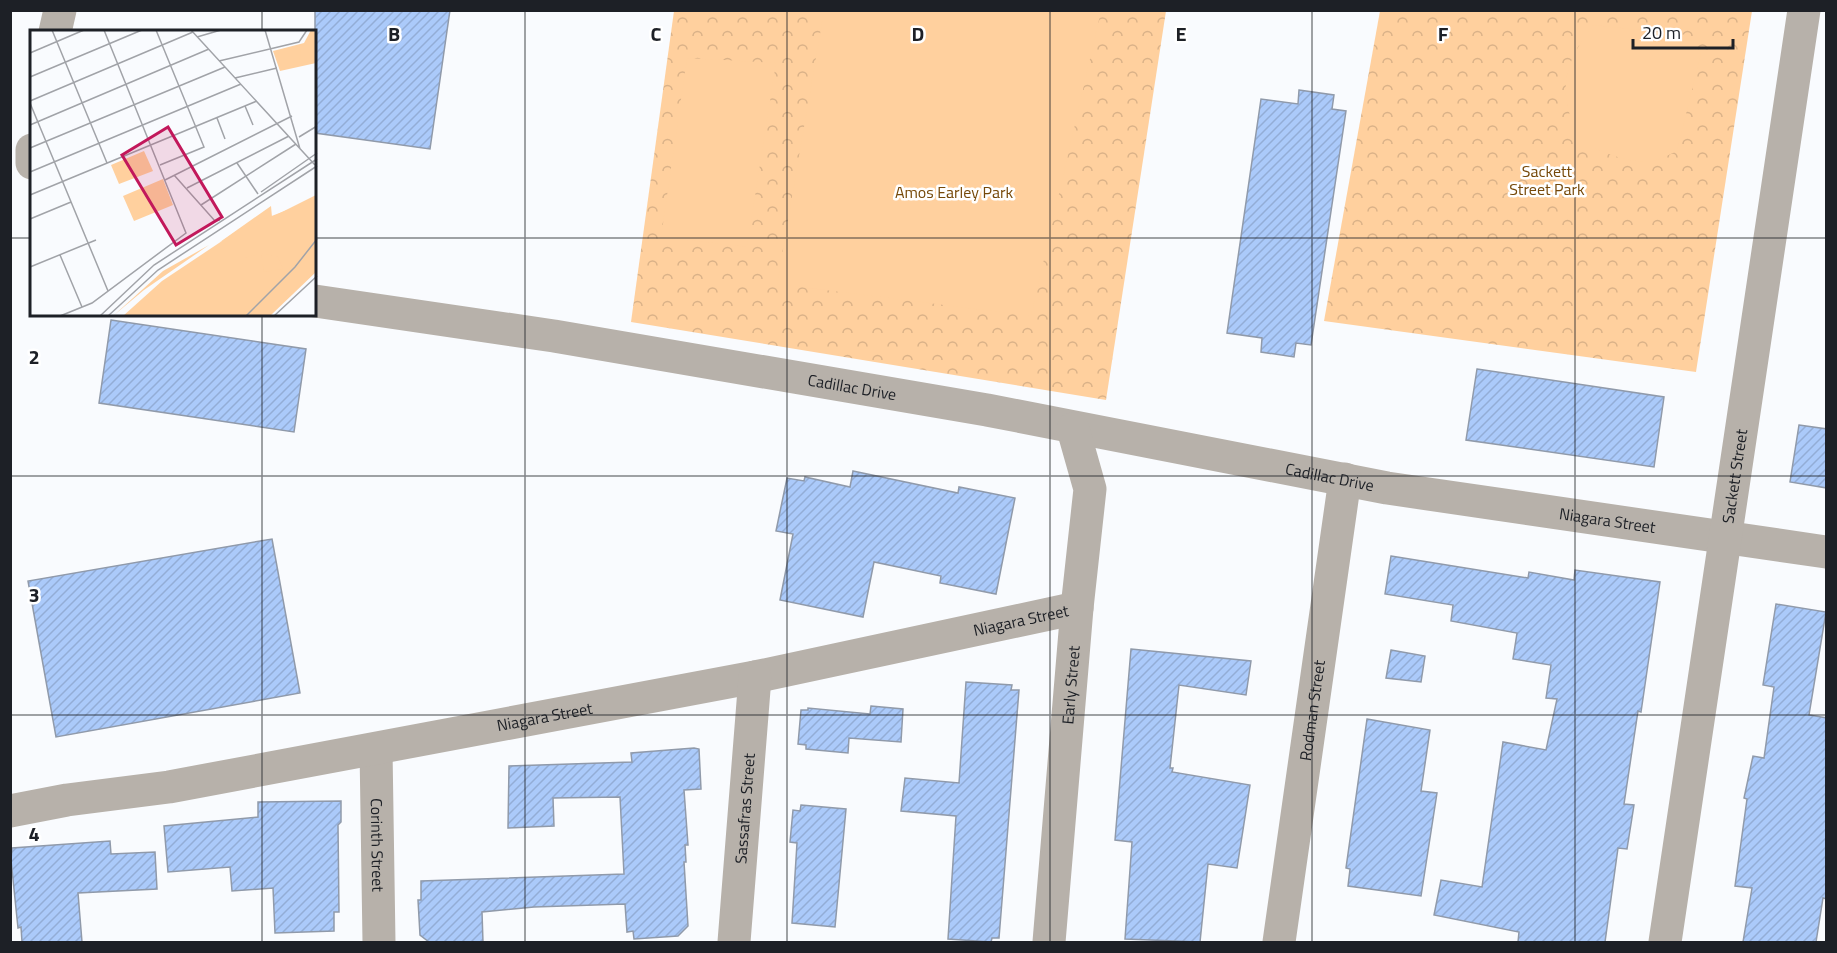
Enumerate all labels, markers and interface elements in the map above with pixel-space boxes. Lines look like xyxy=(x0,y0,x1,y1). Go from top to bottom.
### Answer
scale bar xyxy=(1633,12,1734,50)
text: B xyxy=(388,18,400,49)
text: C xyxy=(651,18,662,49)
text: D xyxy=(912,18,924,49)
text: E xyxy=(1175,18,1187,49)
text: F xyxy=(1438,18,1449,49)
text: 20 m xyxy=(1642,19,1681,46)
inset map xyxy=(30,30,316,316)
park label: Sackett Street Park xyxy=(1509,159,1585,201)
park label: Amos Earley Park xyxy=(895,180,1013,204)
text: 2 xyxy=(28,341,40,372)
street label: Cadillac Drive xyxy=(806,368,898,406)
street label: Sackett Street xyxy=(1716,427,1753,525)
street label: Cadillac Drive xyxy=(1283,456,1376,497)
street label: Niagara Street xyxy=(1558,501,1657,539)
text: 3 xyxy=(28,579,40,610)
street label: Niagara Street xyxy=(971,598,1071,642)
street label: Early Street xyxy=(1055,644,1086,725)
street label: Rodman Street xyxy=(1293,658,1331,762)
street label: Niagara Street xyxy=(495,696,595,737)
street label: Sassafras Street xyxy=(728,752,761,865)
street label: Corinth Street xyxy=(365,798,390,892)
text: 4 xyxy=(28,818,40,849)

